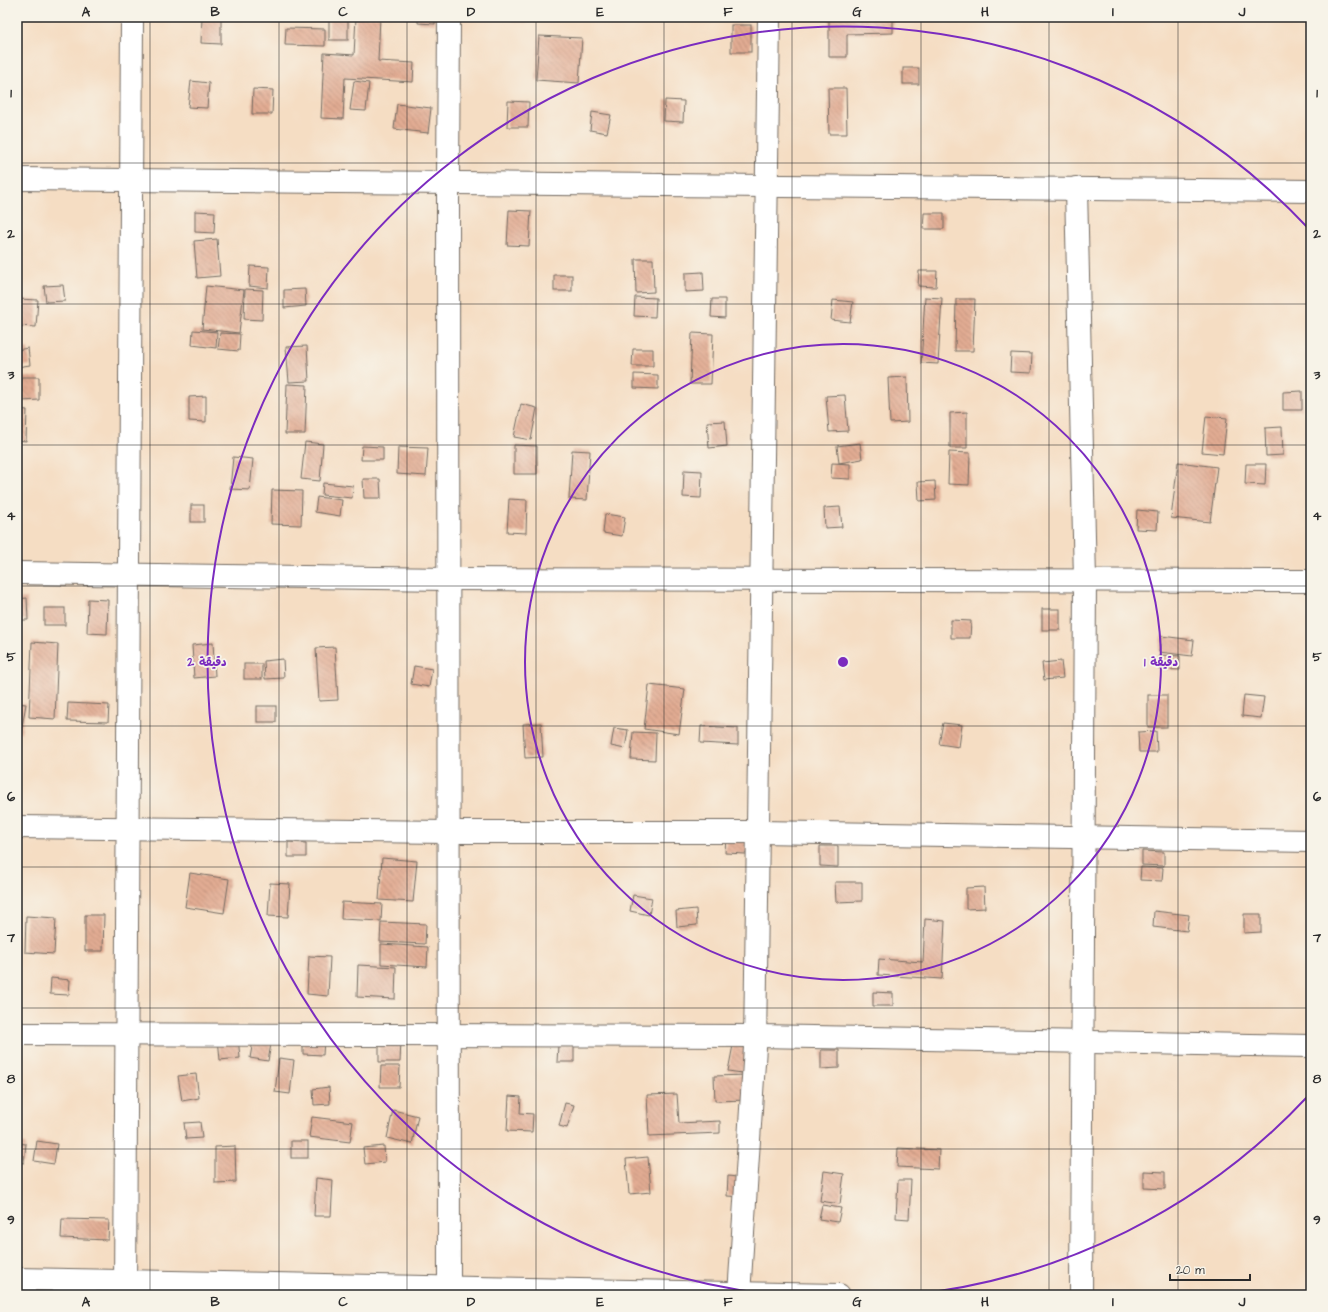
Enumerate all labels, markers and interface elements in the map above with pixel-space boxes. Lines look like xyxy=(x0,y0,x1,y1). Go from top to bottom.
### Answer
text: A xyxy=(82,3,91,21)
text: B xyxy=(210,3,220,21)
text: C xyxy=(338,3,348,21)
text: D xyxy=(467,3,476,21)
text: E xyxy=(596,3,604,21)
text: F xyxy=(723,3,733,21)
text: G xyxy=(852,3,862,21)
text: H xyxy=(981,3,989,21)
text: I xyxy=(1112,3,1114,21)
text: J xyxy=(1238,3,1246,21)
text: 1 xyxy=(10,84,12,102)
text: 1 xyxy=(1316,84,1318,102)
text: 2 xyxy=(6,225,15,243)
text: 2 xyxy=(1312,225,1321,243)
text: 3 xyxy=(7,366,15,384)
text: 3 xyxy=(1313,366,1321,384)
text: 4 xyxy=(7,507,16,525)
text: 4 xyxy=(1313,507,1322,525)
text: 5 xyxy=(6,648,16,666)
text: 5 xyxy=(1312,648,1322,666)
text: 2 دقيقة xyxy=(186,654,227,671)
text: 1 دقيقة xyxy=(1144,654,1178,671)
centre of rings xyxy=(836,655,850,669)
text: 6 xyxy=(7,788,16,806)
text: 6 xyxy=(1313,788,1322,806)
text: 7 xyxy=(6,929,16,947)
text: 7 xyxy=(1312,929,1322,947)
text: 8 xyxy=(7,1070,16,1088)
text: 8 xyxy=(1313,1070,1322,1088)
text: 9 xyxy=(7,1211,15,1229)
text: 9 xyxy=(1313,1211,1321,1229)
scale bar xyxy=(1170,1256,1250,1282)
text: 20 m xyxy=(1176,1262,1205,1279)
text: A xyxy=(82,1293,91,1311)
text: B xyxy=(210,1293,220,1311)
text: C xyxy=(338,1293,348,1311)
text: D xyxy=(467,1293,476,1311)
text: E xyxy=(596,1293,604,1311)
text: F xyxy=(723,1293,733,1311)
text: G xyxy=(852,1293,862,1311)
text: H xyxy=(981,1293,989,1311)
text: I xyxy=(1112,1293,1114,1311)
text: J xyxy=(1238,1293,1246,1311)

